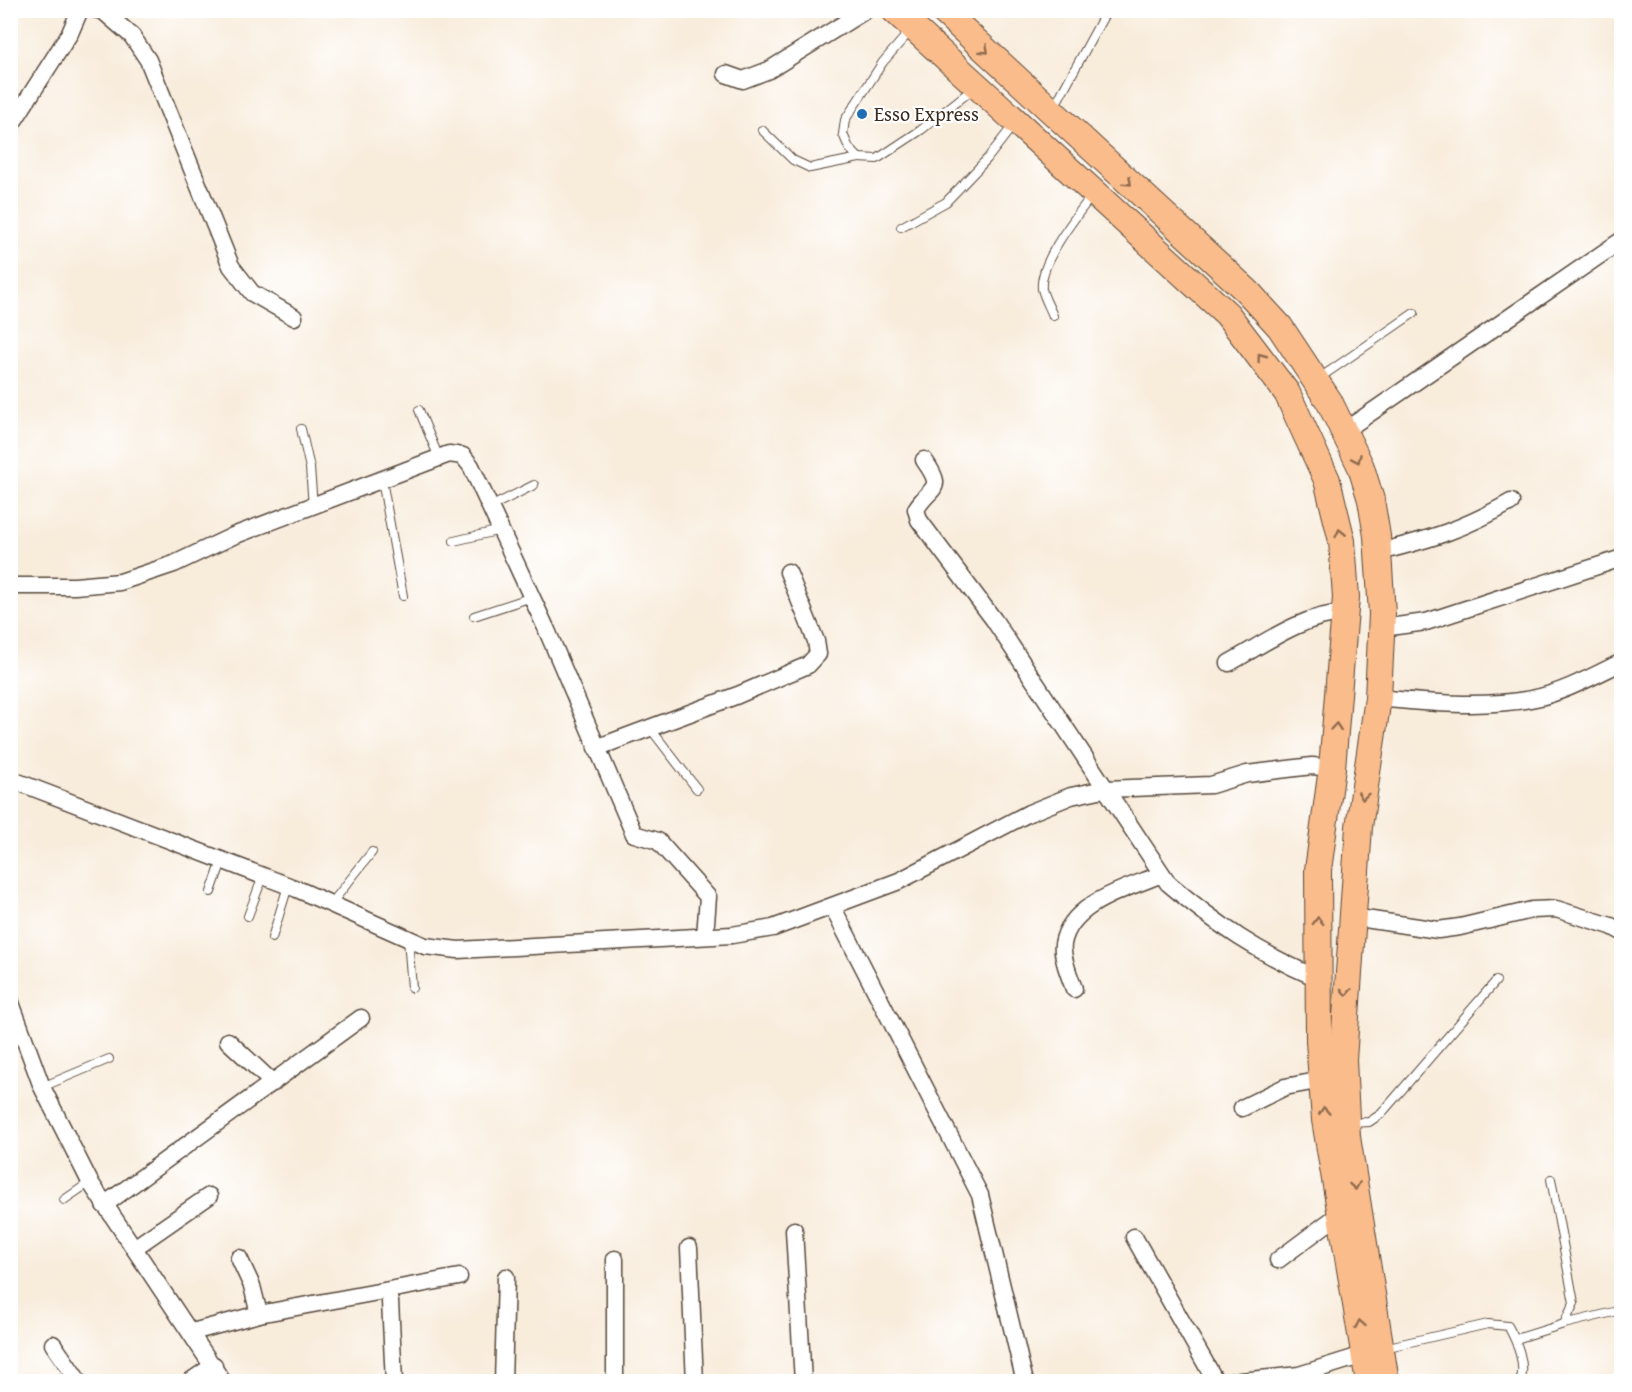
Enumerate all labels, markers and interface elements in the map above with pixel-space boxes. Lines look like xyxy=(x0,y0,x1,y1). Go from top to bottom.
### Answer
one-way arrow xyxy=(978,43,988,54)
place label: Esso Express xyxy=(874,99,979,128)
marker: Esso Express xyxy=(855,107,869,121)
one-way arrow xyxy=(1122,175,1132,186)
one-way arrow xyxy=(1257,352,1268,363)
one-way arrow xyxy=(1350,452,1362,463)
one-way arrow xyxy=(1334,528,1347,538)
one-way arrow xyxy=(1329,723,1342,732)
one-way arrow xyxy=(1357,792,1369,801)
one-way arrow xyxy=(1312,916,1324,925)
one-way arrow xyxy=(1340,987,1353,996)
one-way arrow xyxy=(1318,1106,1331,1115)
one-way arrow xyxy=(1348,1180,1361,1190)
one-way arrow xyxy=(1354,1319,1366,1328)

